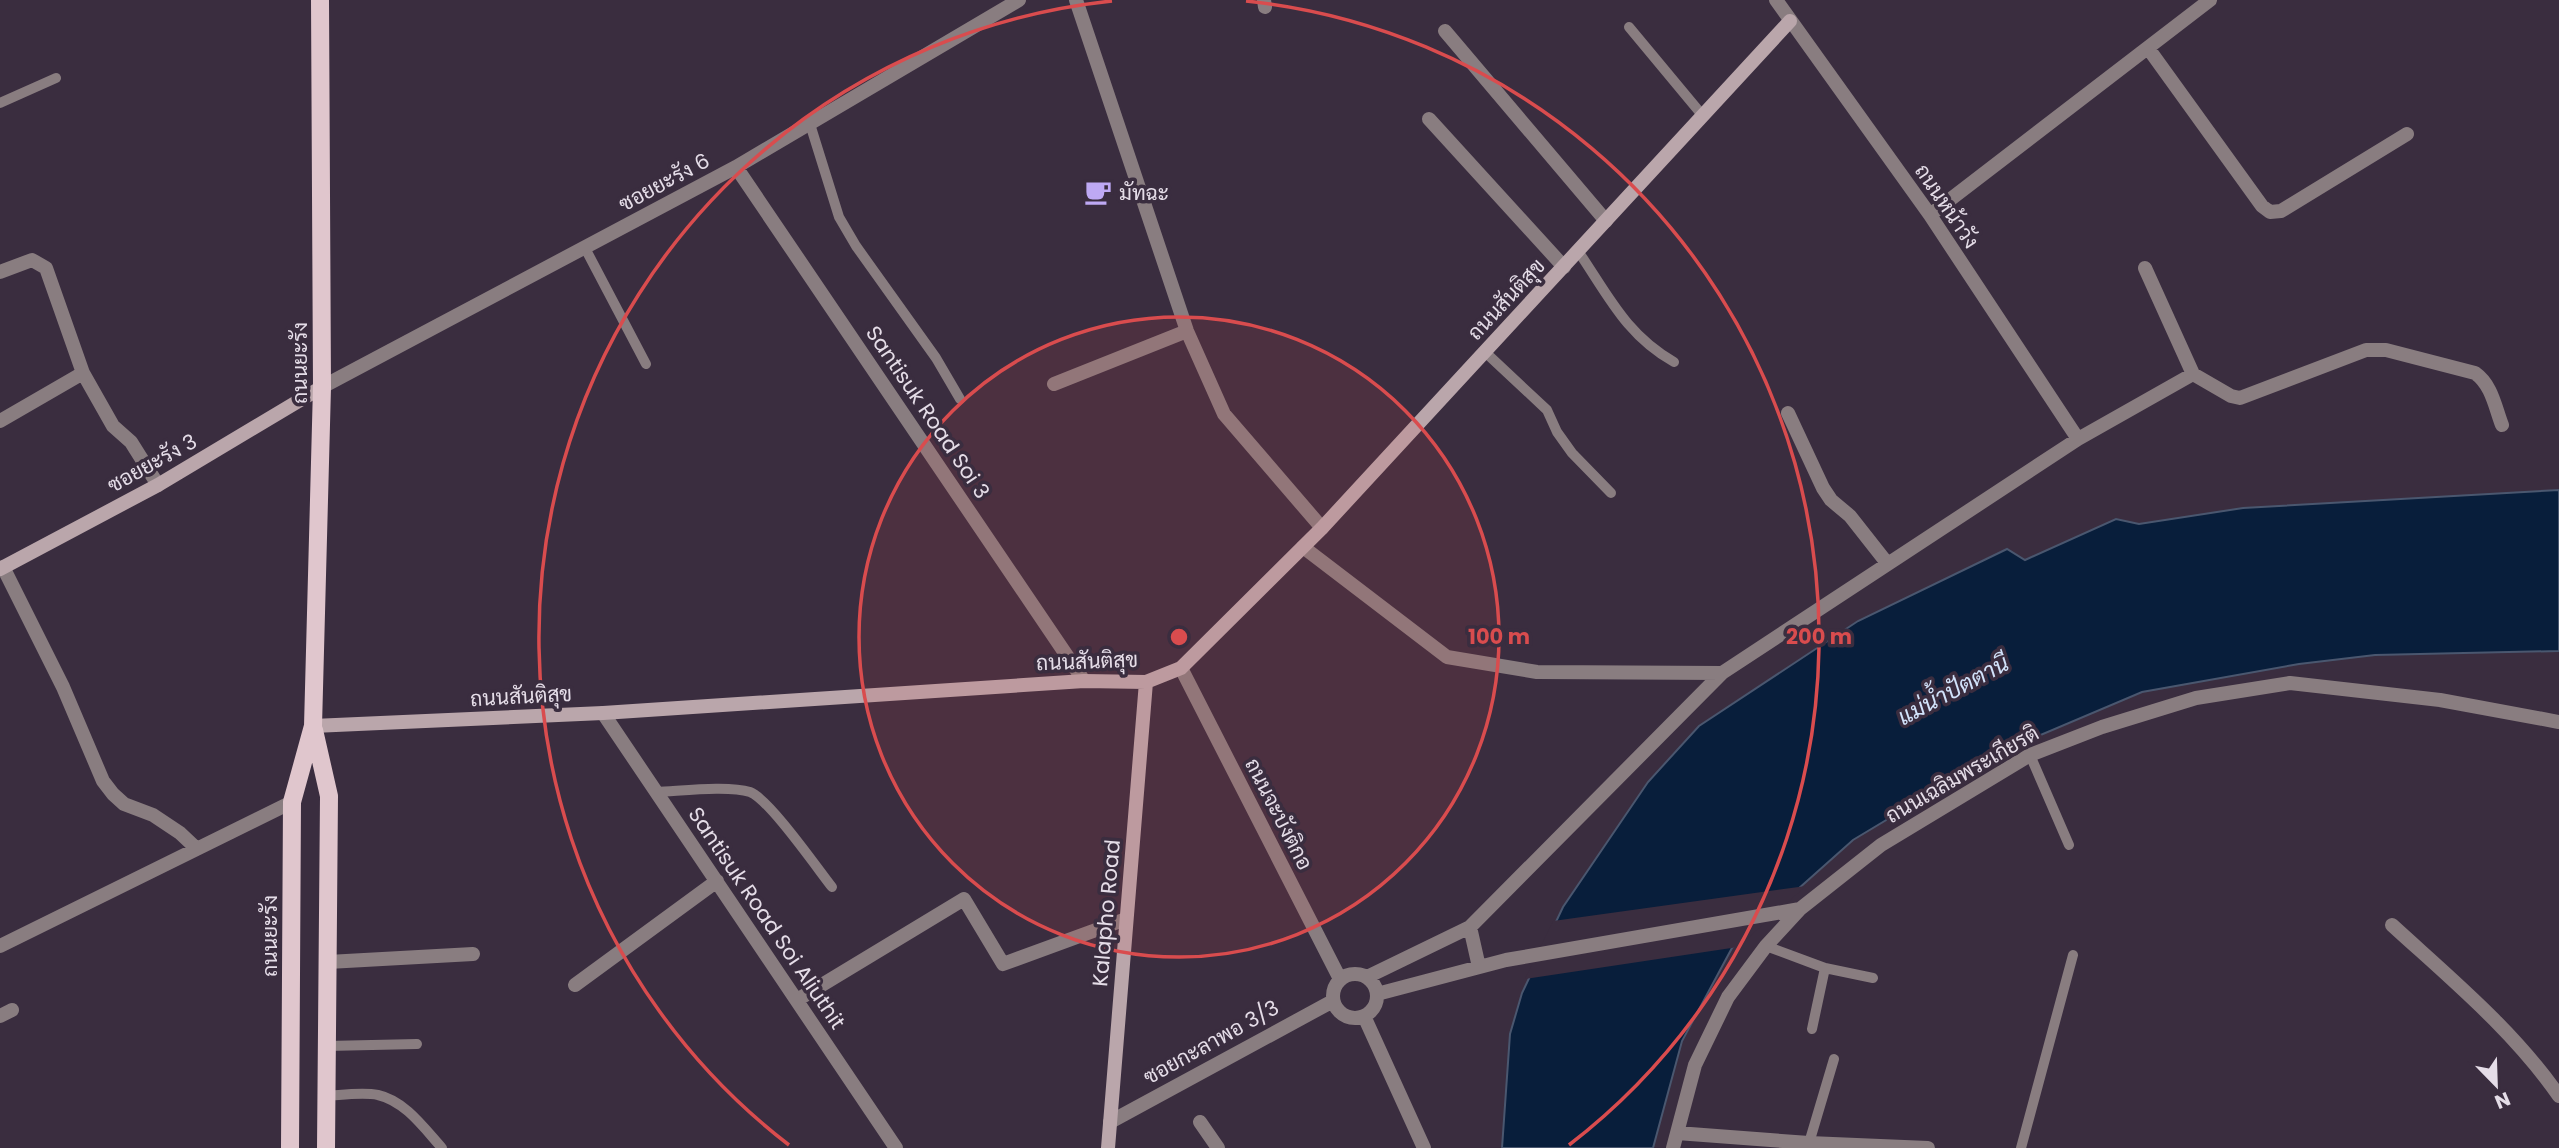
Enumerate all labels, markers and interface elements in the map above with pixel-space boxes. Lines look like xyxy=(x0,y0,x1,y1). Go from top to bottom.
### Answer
street label: ซอยยะรัง 6 xyxy=(613,146,715,218)
street label: ถนนหน้าวัง xyxy=(1908,158,1986,254)
cafe icon: มัทฉะ xyxy=(1083,177,1113,207)
place label: มัทฉะ xyxy=(1119,178,1169,207)
street label: ถนนสันติสุข xyxy=(1461,252,1551,346)
street label: Santisuk Road Soi 3 xyxy=(859,320,997,504)
street label: ถนนยะรัง xyxy=(285,322,314,404)
street label: ซอยยะรัง 3 xyxy=(102,427,202,499)
text: 100 m xyxy=(1468,622,1530,651)
text: 200 m xyxy=(1786,622,1852,651)
centre of rings xyxy=(1167,625,1191,649)
water label: แม่น้ำปัตตานี xyxy=(1890,643,2016,733)
street label: ถนนสันติสุข xyxy=(1036,645,1138,677)
street label: ถนนสันติสุข xyxy=(469,679,573,713)
street label: ถนนเฉลิมพระเกียรติ xyxy=(1880,718,2044,830)
street label: ถนนจะบังติกอ xyxy=(1238,753,1320,875)
street label: Santisuk Road Soi Aliuthit xyxy=(682,801,852,1035)
street label: Kalapho Road xyxy=(1085,838,1127,988)
street label: ถนนยะรัง xyxy=(255,895,284,977)
street label: ซอยกะลาพอ 3/3 xyxy=(1138,993,1284,1091)
north arrow xyxy=(2461,1050,2531,1120)
text: N xyxy=(2491,1085,2514,1115)

